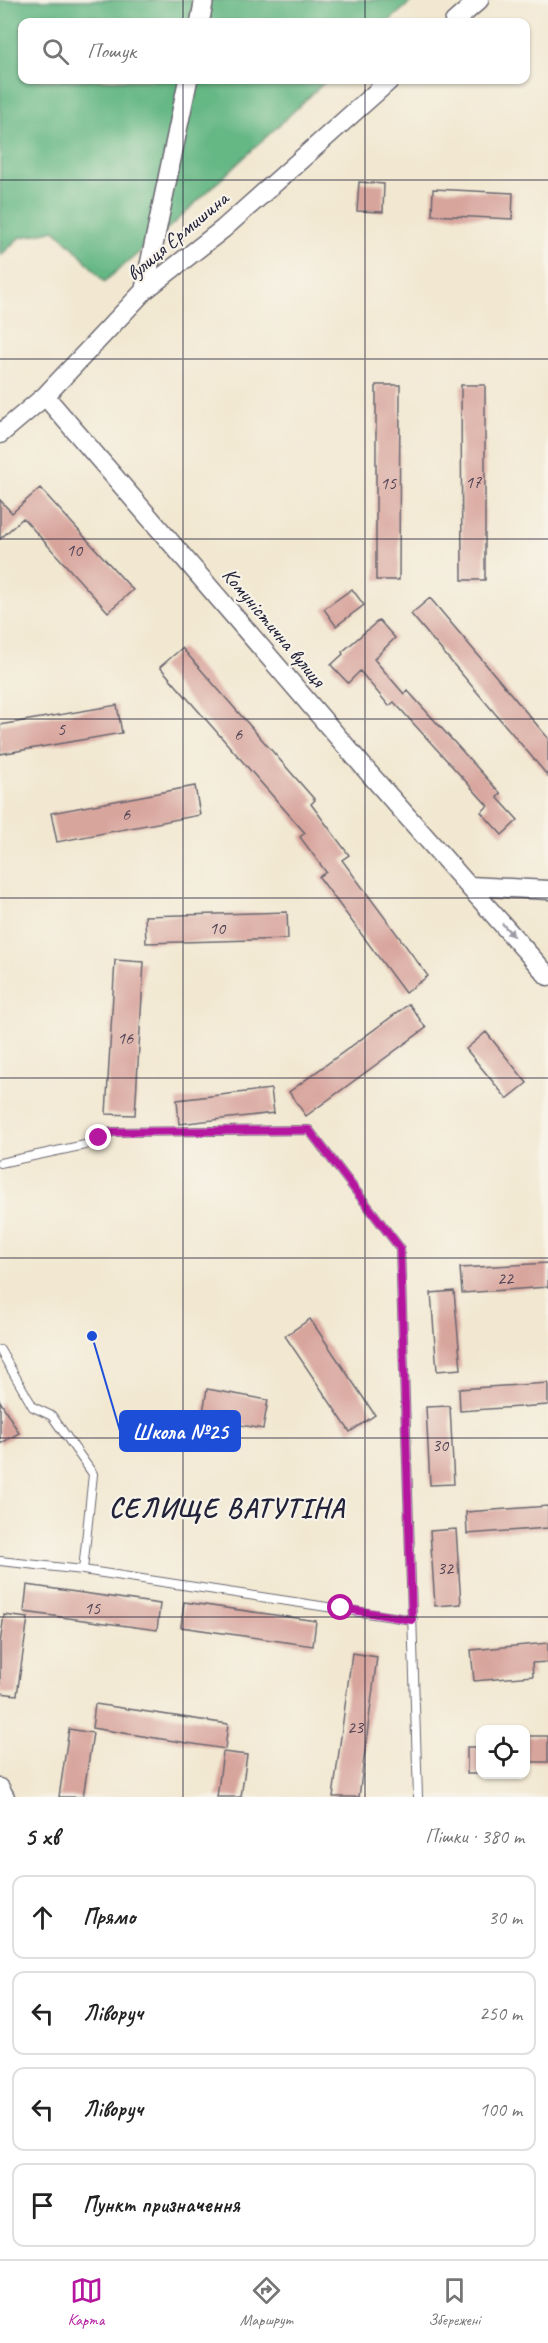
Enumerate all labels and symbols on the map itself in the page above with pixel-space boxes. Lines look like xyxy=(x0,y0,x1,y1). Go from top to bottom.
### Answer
street label: вулиця Єрмишина xyxy=(121,184,235,286)
house number: 17 xyxy=(465,471,482,493)
house number: 15 xyxy=(380,472,397,494)
house number: 10 xyxy=(66,539,84,561)
street label: Комуністична вулиця xyxy=(217,562,332,693)
house number: 5 xyxy=(57,718,66,740)
house number: 6 xyxy=(234,723,243,745)
house number: 6 xyxy=(122,803,131,825)
house number: 10 xyxy=(209,917,227,939)
one-way arrow xyxy=(501,922,514,937)
house number: 16 xyxy=(117,1027,134,1049)
route end xyxy=(85,1124,111,1150)
house number: 22 xyxy=(497,1267,515,1289)
callout: Школа №25 xyxy=(120,1411,240,1451)
text: Школа №25 xyxy=(132,1418,230,1446)
house number: 30 xyxy=(432,1434,450,1456)
district label: СЕЛИЩЕ ВАТУТІНА xyxy=(109,1491,346,1525)
house number: 32 xyxy=(437,1557,455,1579)
route start xyxy=(327,1594,353,1620)
house number: 15 xyxy=(84,1597,101,1619)
house number: 23 xyxy=(347,1716,365,1738)

